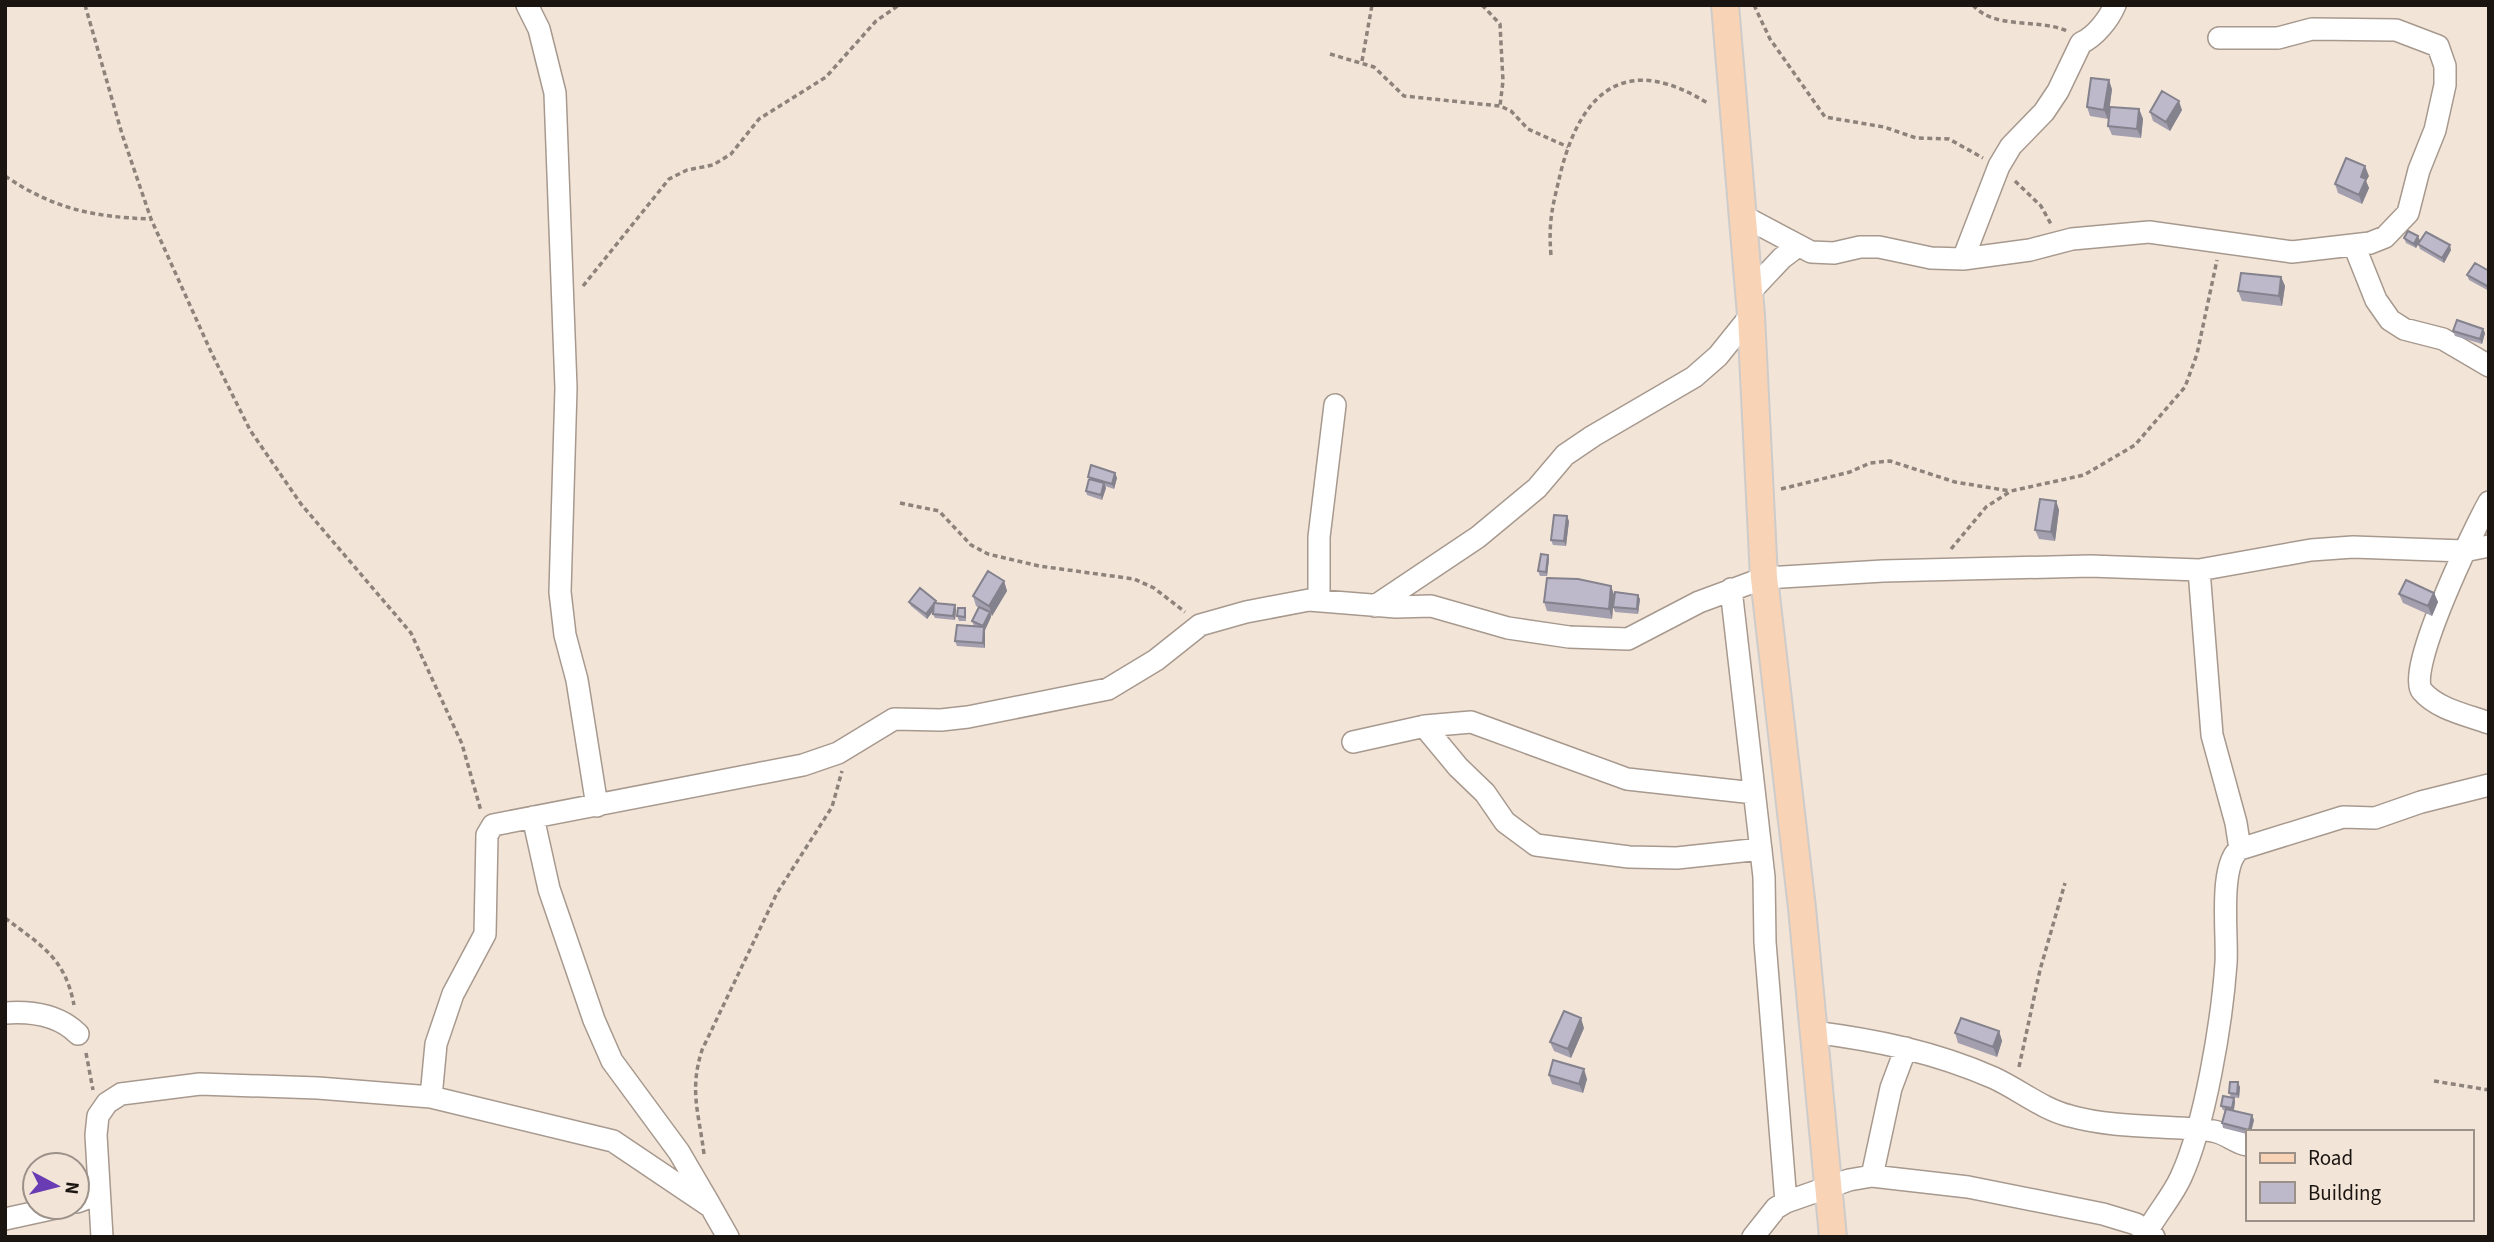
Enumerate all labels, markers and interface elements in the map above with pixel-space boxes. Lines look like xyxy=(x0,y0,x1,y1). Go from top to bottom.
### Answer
legend xyxy=(2246,1130,2473,1221)
text: Road xyxy=(2308,1143,2353,1173)
north arrow xyxy=(21,1151,91,1221)
text: Building xyxy=(2308,1178,2382,1208)
text: N xyxy=(57,1180,86,1196)

